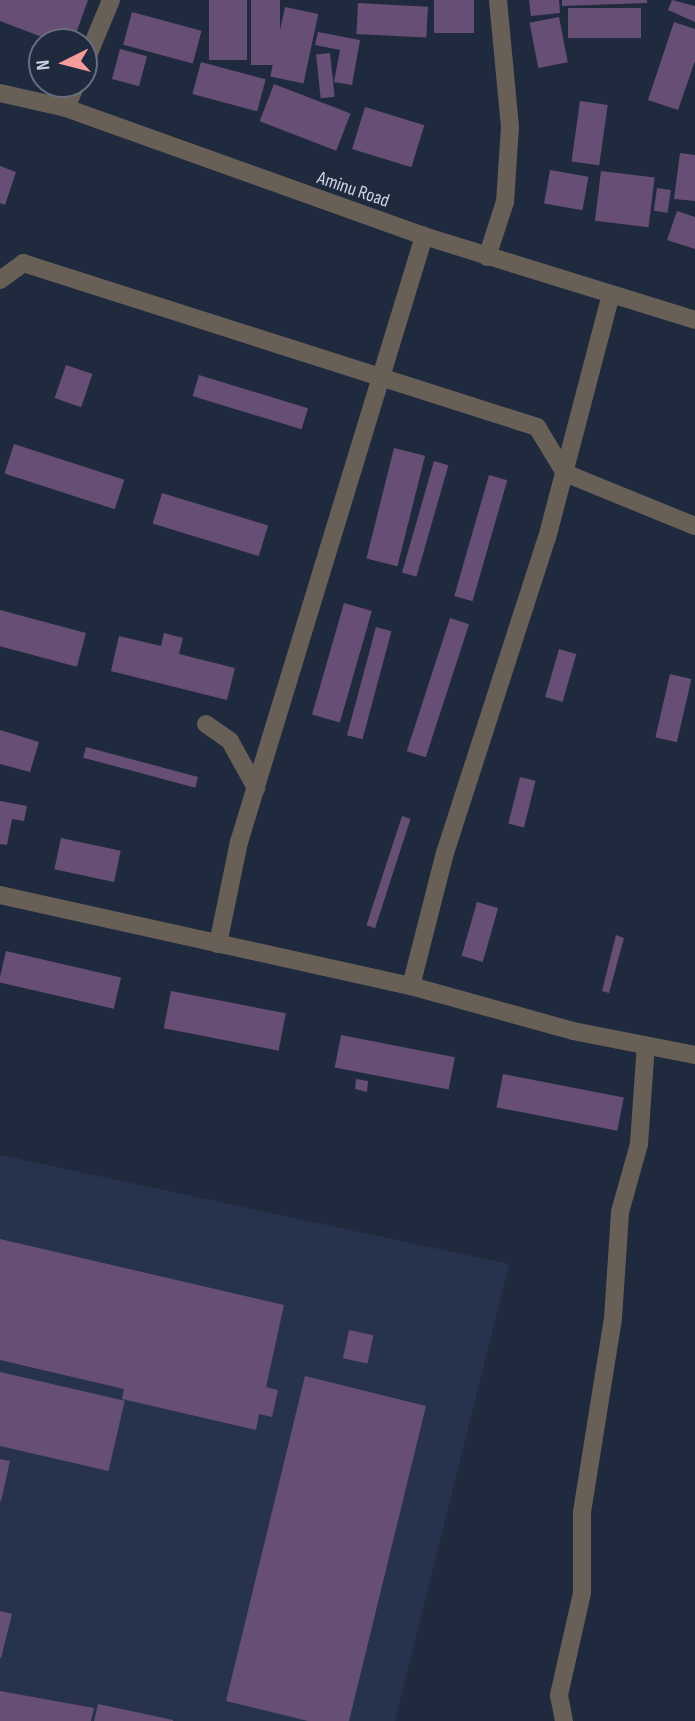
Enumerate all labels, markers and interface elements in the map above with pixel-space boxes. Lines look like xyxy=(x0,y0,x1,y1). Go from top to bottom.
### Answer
north arrow xyxy=(28,28,98,98)
text: N xyxy=(32,59,56,71)
street label: Aminu Road xyxy=(314,167,392,213)

